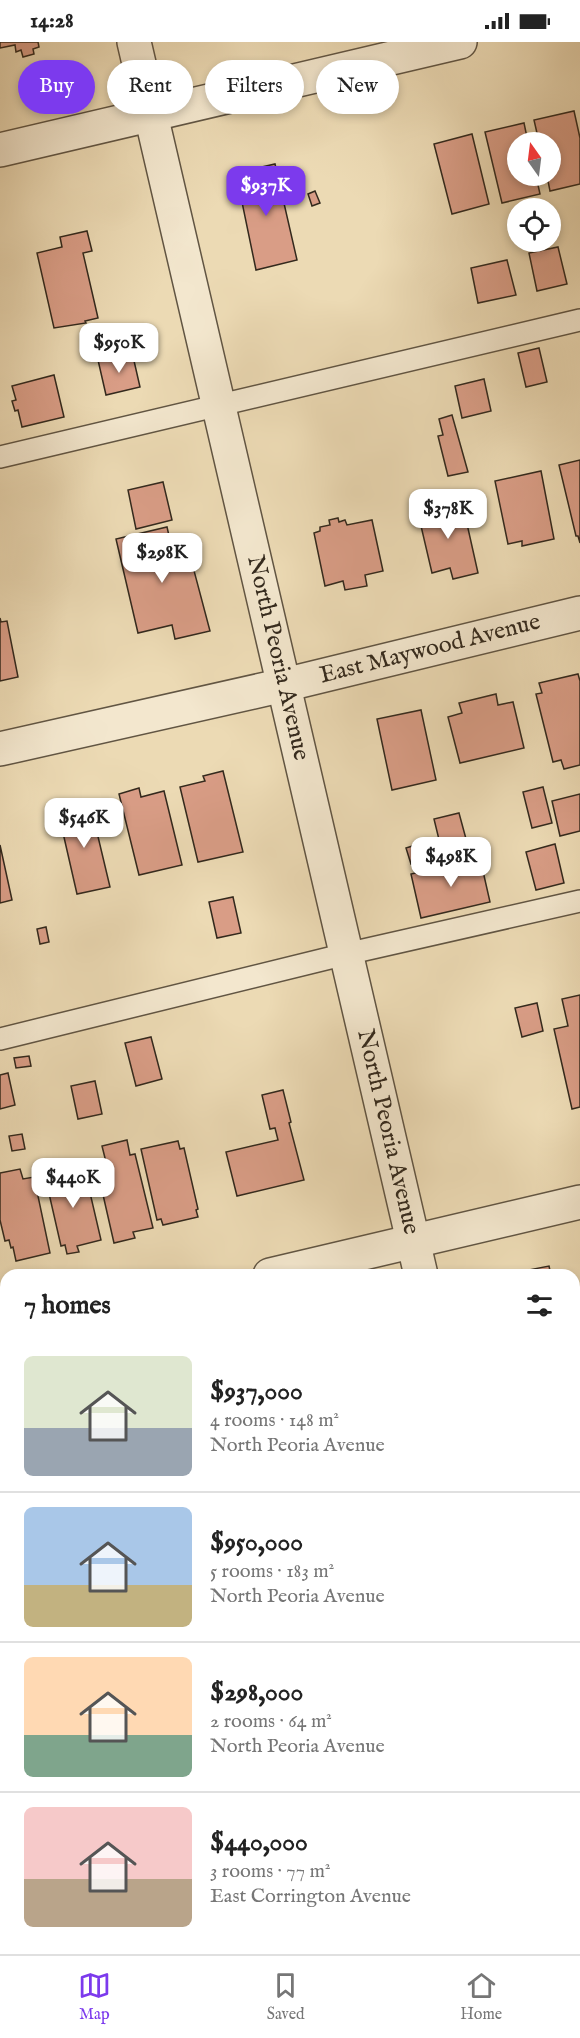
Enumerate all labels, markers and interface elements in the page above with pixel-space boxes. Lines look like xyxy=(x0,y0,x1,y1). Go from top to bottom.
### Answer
text: 14:28 xyxy=(30,7,74,35)
chip: Buy xyxy=(18,60,95,114)
chip: Rent xyxy=(107,60,193,114)
chip: Filters xyxy=(205,60,304,114)
chip: New xyxy=(316,60,399,114)
north arrow xyxy=(507,132,561,186)
map controls xyxy=(507,132,561,252)
pin: $937K xyxy=(224,166,308,217)
text: $937K xyxy=(240,173,292,198)
button: locate xyxy=(507,198,561,252)
pin: $950K xyxy=(77,323,161,374)
text: $950K xyxy=(93,330,145,355)
pin: $378K xyxy=(406,489,490,540)
text: $378K xyxy=(423,496,473,521)
pin: $298K xyxy=(120,533,204,584)
text: $298K xyxy=(136,540,188,565)
street label: North Peoria Avenue xyxy=(239,552,317,764)
street label: East Maywood Avenue xyxy=(316,607,544,691)
pin: $546K xyxy=(42,798,126,849)
text: $546K xyxy=(59,805,109,830)
pin: $498K xyxy=(409,837,493,888)
text: $498K xyxy=(425,844,477,869)
street label: North Peoria Avenue xyxy=(349,1026,427,1238)
pin: $440K xyxy=(31,1158,115,1209)
text: $440K xyxy=(46,1165,100,1190)
text: 7 homes xyxy=(24,1289,111,1322)
icon: filters xyxy=(523,1289,556,1322)
text: $937,000 xyxy=(210,1375,303,1408)
icon: home xyxy=(72,1380,144,1452)
text: 4 rooms · 148 m² xyxy=(210,1408,339,1433)
text: North Peoria Avenue xyxy=(210,1433,385,1458)
text: $950,000 xyxy=(210,1526,303,1559)
icon: home xyxy=(72,1531,144,1603)
text: 5 rooms · 183 m² xyxy=(210,1559,334,1584)
text: North Peoria Avenue xyxy=(210,1584,385,1609)
text: $298,000 xyxy=(210,1676,303,1709)
icon: home xyxy=(72,1681,144,1753)
text: 2 rooms · 64 m² xyxy=(210,1709,332,1734)
text: North Peoria Avenue xyxy=(210,1734,385,1759)
text: $440,000 xyxy=(210,1826,308,1859)
icon: home xyxy=(72,1831,144,1903)
text: 3 rooms · 77 m² xyxy=(210,1859,330,1884)
text: East Corrington Avenue xyxy=(210,1884,411,1909)
tab: Map xyxy=(78,1969,111,2025)
tab: Saved xyxy=(267,1969,305,2025)
tab: Home xyxy=(460,1969,502,2025)

